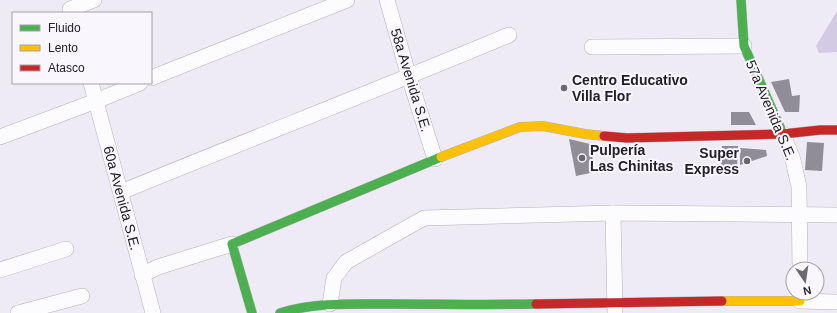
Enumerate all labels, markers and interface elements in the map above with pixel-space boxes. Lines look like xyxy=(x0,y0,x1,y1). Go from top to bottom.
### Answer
legend xyxy=(12,12,152,84)
text: Fluido xyxy=(48,21,81,35)
street label: 58a Avenida S.E. xyxy=(388,26,434,134)
text: Lento xyxy=(48,41,78,55)
street label: 57a Avenida S.E. xyxy=(743,58,799,162)
text: Atasco xyxy=(48,61,85,75)
place label: Centro Educativo Villa Flor xyxy=(572,72,688,104)
marker: Centro Educativo Villa Flor xyxy=(559,83,569,93)
place label: Pulpería Las Chinitas xyxy=(590,142,673,174)
street label: 60a Avenida S.E. xyxy=(100,144,144,252)
place label: Super Express xyxy=(685,145,740,177)
marker: Pulpería Las Chinitas xyxy=(577,153,587,163)
marker: Super Express xyxy=(742,156,752,166)
north arrow xyxy=(785,261,825,301)
text: N xyxy=(802,284,812,297)

